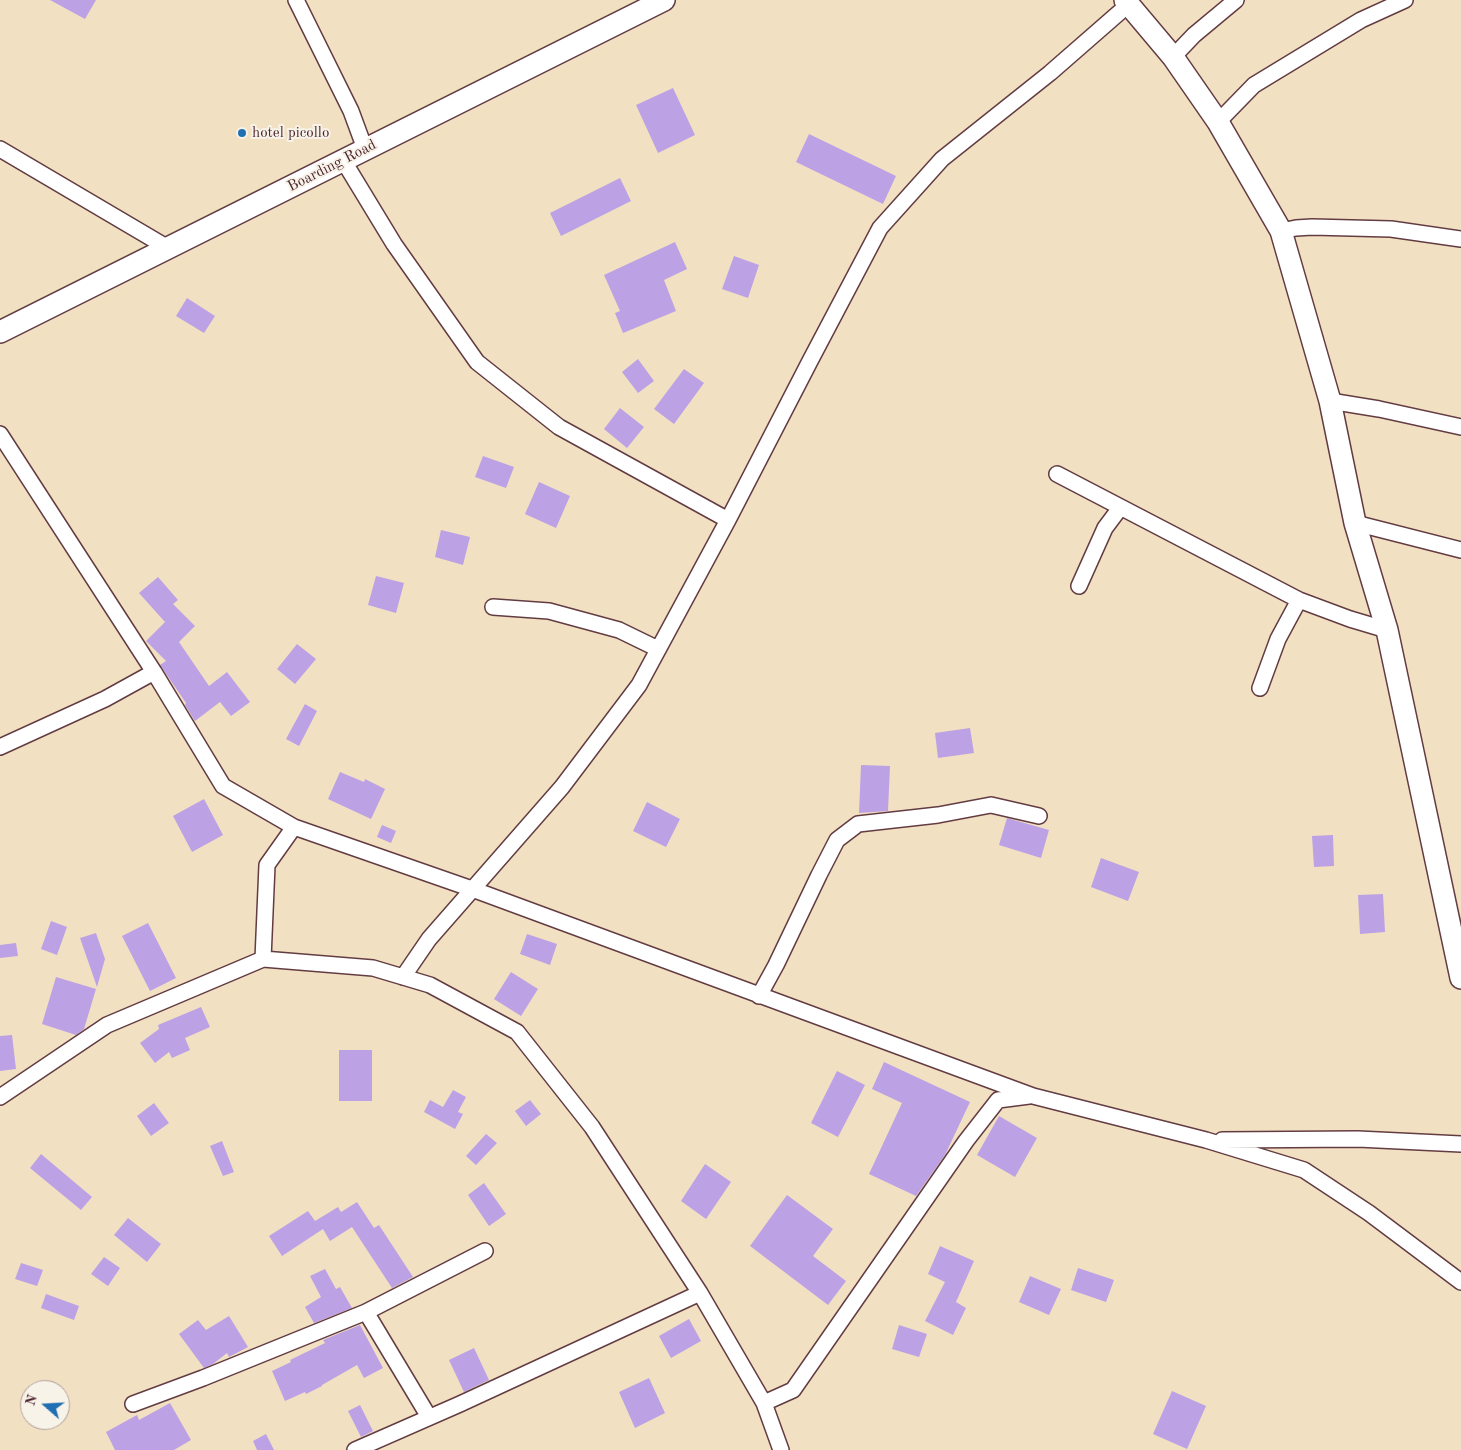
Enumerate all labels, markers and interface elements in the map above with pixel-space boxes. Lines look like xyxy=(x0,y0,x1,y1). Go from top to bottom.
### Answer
place label: hotel picollo xyxy=(252,124,329,142)
marker: hotel picollo xyxy=(236,127,248,139)
street label: Boarding Road xyxy=(285,136,379,196)
north arrow xyxy=(20,1380,70,1430)
text: N xyxy=(23,1393,40,1408)

